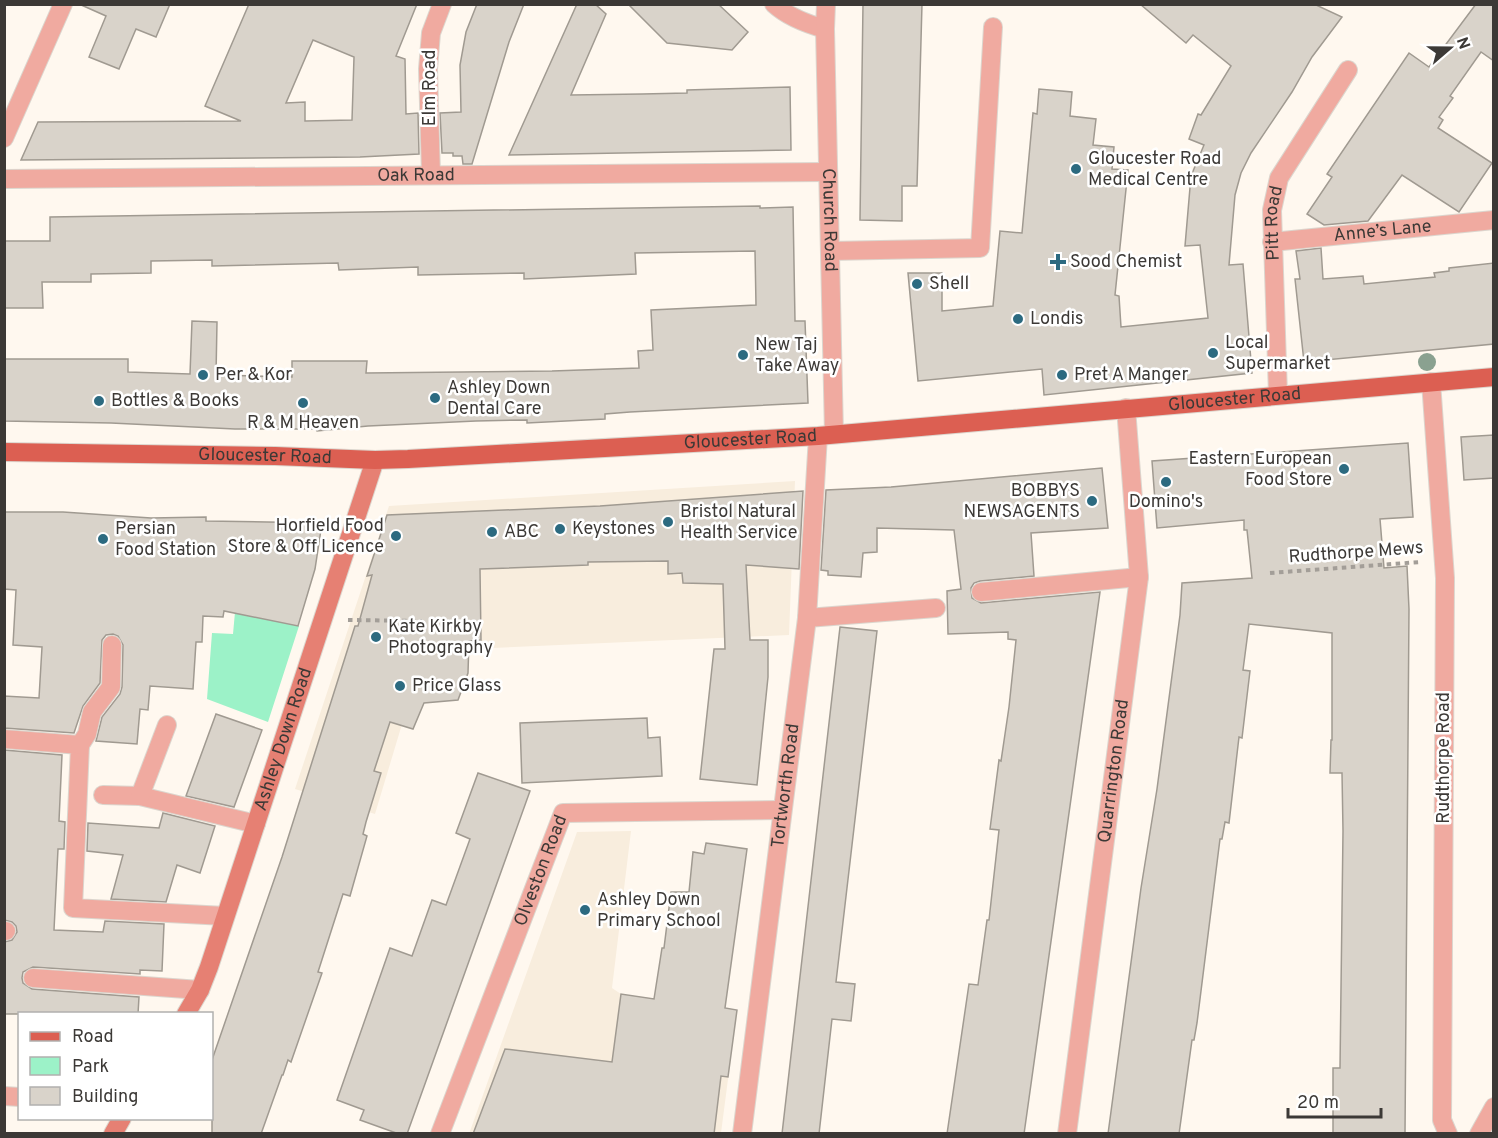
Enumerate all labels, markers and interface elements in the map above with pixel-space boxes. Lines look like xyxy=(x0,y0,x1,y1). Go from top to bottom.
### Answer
north arrow xyxy=(1420,18,1480,78)
text: N xyxy=(1451,35,1474,52)
street label: Elm Road xyxy=(419,50,442,126)
place label: Gloucester Road Medical Centre xyxy=(1088,148,1222,192)
marker: Gloucester Road Medical Centre xyxy=(1069,162,1083,176)
street label: Oak Road xyxy=(377,164,455,187)
street label: Church Road xyxy=(817,168,842,272)
street label: Pitt Road xyxy=(1260,184,1288,261)
street label: Anne’s Lane xyxy=(1332,215,1433,247)
place label: Sood Chemist xyxy=(1070,251,1182,274)
marker: Sood Chemist xyxy=(1051,255,1065,269)
place label: Shell xyxy=(929,273,969,296)
marker: Shell xyxy=(910,277,924,291)
place label: Londis xyxy=(1030,308,1084,331)
marker: Londis xyxy=(1011,312,1025,326)
place label: Local Supermarket xyxy=(1225,332,1331,376)
place label: New Taj Take Away xyxy=(755,334,839,378)
marker: Local Supermarket xyxy=(1206,346,1220,360)
marker: New Taj Take Away xyxy=(736,348,750,362)
place label: Per & Kor xyxy=(215,364,292,387)
place label: Pret A Manger xyxy=(1074,364,1188,387)
marker: Per & Kor xyxy=(196,368,210,382)
marker: Pret A Manger xyxy=(1055,368,1069,382)
place label: Ashley Down Dental Care xyxy=(447,377,550,421)
street label: Gloucester Road xyxy=(1167,382,1302,417)
place label: Bottles & Books xyxy=(111,390,239,413)
marker: Ashley Down Dental Care xyxy=(428,391,442,405)
marker: Bottles & Books xyxy=(92,394,106,408)
marker: R & M Heaven xyxy=(296,396,310,410)
place label: R & M Heaven xyxy=(247,412,359,435)
street label: Gloucester Road xyxy=(683,425,818,455)
street label: Gloucester Road xyxy=(198,443,332,470)
place label: Eastern European Food Store xyxy=(1188,448,1332,492)
marker: Eastern European Food Store xyxy=(1337,462,1351,476)
marker: Domino's xyxy=(1159,475,1173,489)
place label: BOBBYS NEWSAGENTS xyxy=(963,480,1080,524)
place label: Domino's xyxy=(1129,491,1203,514)
marker: BOBBYS NEWSAGENTS xyxy=(1085,494,1099,508)
place label: Bristol Natural Health Service xyxy=(680,501,797,545)
place label: Horfield Food Store & Off Licence xyxy=(228,515,384,559)
marker: Bristol Natural Health Service xyxy=(661,515,675,529)
place label: Persian Food Station xyxy=(115,518,216,562)
place label: Keystones xyxy=(572,518,655,541)
place label: ABC xyxy=(504,521,539,544)
marker: Keystones xyxy=(553,522,567,536)
marker: ABC xyxy=(485,525,499,539)
marker: Horfield Food Store & Off Licence xyxy=(389,529,403,543)
marker: Persian Food Station xyxy=(96,532,110,546)
street label: Rudthorpe Mews xyxy=(1288,537,1424,569)
place label: Kate Kirkby Photography xyxy=(388,616,493,660)
marker: Kate Kirkby Photography xyxy=(369,630,383,644)
street label: Ashley Down Road xyxy=(249,665,318,814)
place label: Price Glass xyxy=(412,675,501,698)
marker: Price Glass xyxy=(393,679,407,693)
street label: Rudthorpe Road xyxy=(1433,692,1456,824)
street label: Quarrington Road xyxy=(1093,698,1135,844)
street label: Tortworth Road xyxy=(767,722,805,849)
street label: Olveston Road xyxy=(509,812,573,930)
place label: Ashley Down Primary School xyxy=(597,889,721,933)
marker: Ashley Down Primary School xyxy=(578,903,592,917)
legend xyxy=(18,1012,213,1120)
text: Road xyxy=(72,1026,114,1049)
text: Park xyxy=(72,1056,109,1079)
scale bar xyxy=(1288,1081,1381,1119)
text: Building xyxy=(72,1086,138,1109)
text: 20 m xyxy=(1297,1092,1339,1115)

